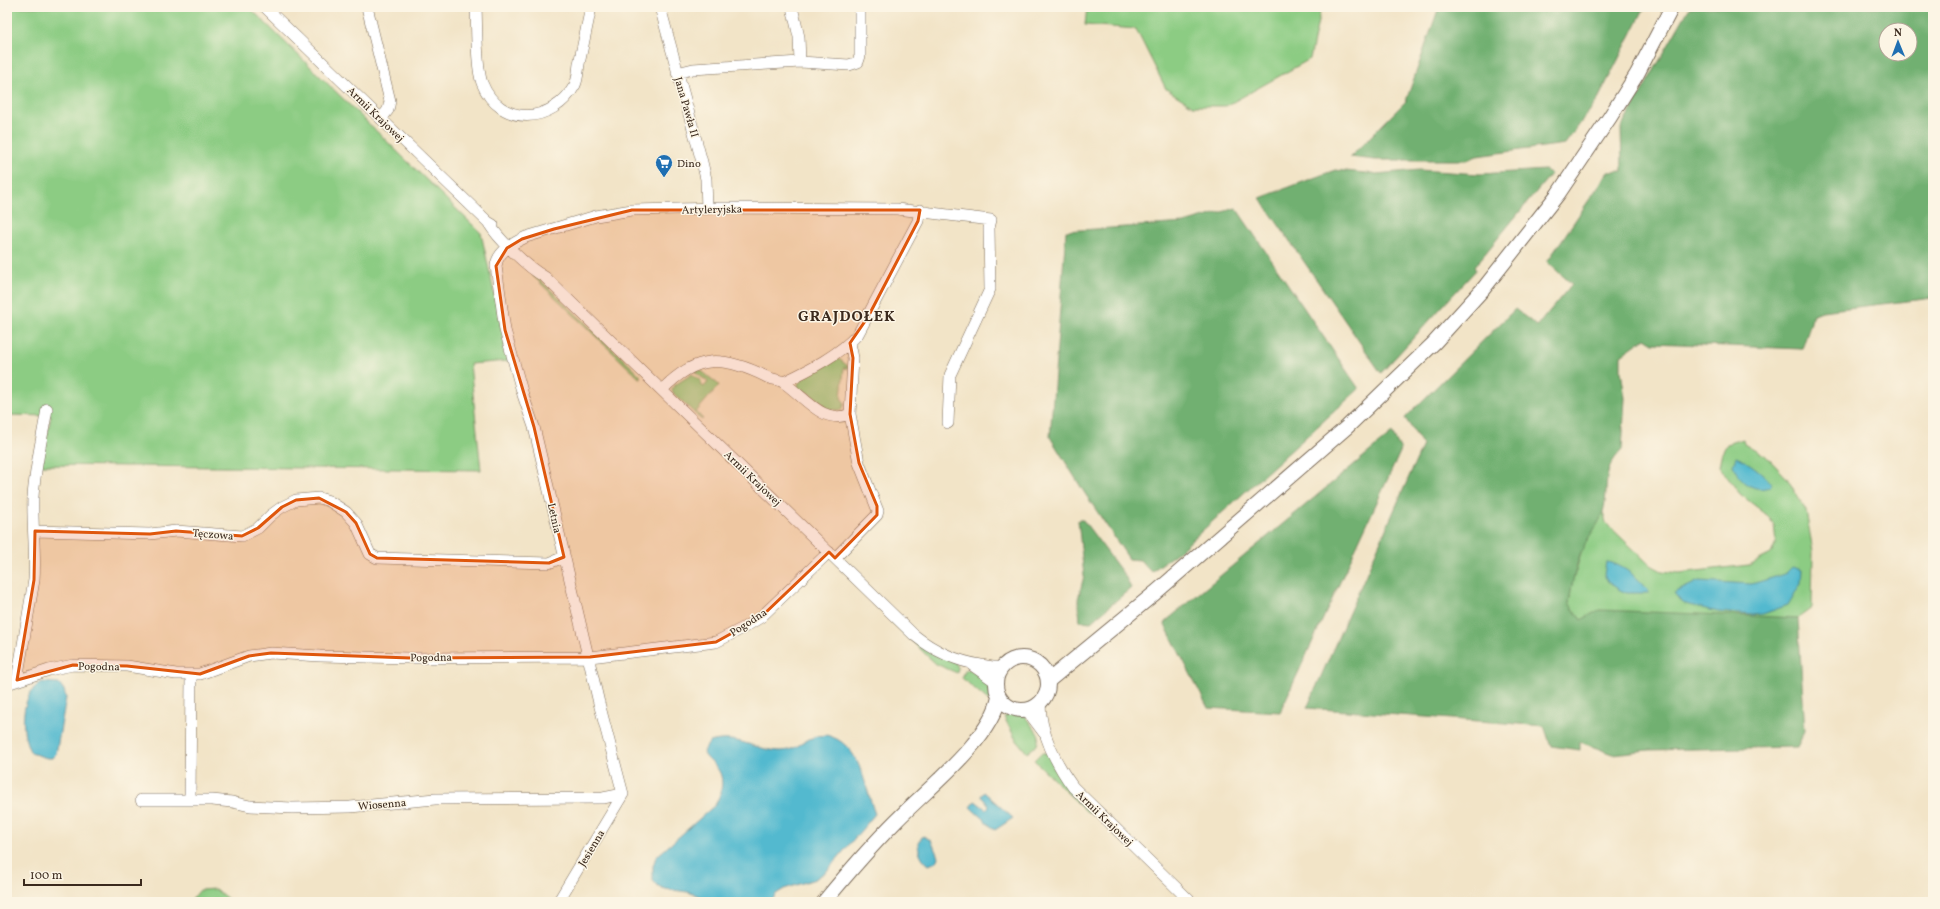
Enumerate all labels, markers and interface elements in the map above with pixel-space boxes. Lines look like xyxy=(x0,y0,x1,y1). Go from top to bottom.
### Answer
north arrow xyxy=(1878,22,1918,62)
text: N xyxy=(1894,26,1902,41)
street label: Jana Pawła II xyxy=(670,75,701,139)
street label: Armii Krajowej xyxy=(343,84,407,146)
supermarket icon: Dino xyxy=(654,153,674,178)
place label: Dino xyxy=(677,157,701,172)
street label: Artyleryjska xyxy=(682,202,743,219)
district label: GRAJDOŁEK xyxy=(798,307,896,328)
street label: Armii Krajowej xyxy=(720,448,784,510)
street label: Letnia xyxy=(543,502,564,535)
street label: Tęczowa xyxy=(192,526,234,545)
street label: Pogodna xyxy=(727,605,771,641)
street label: Pogodna xyxy=(410,651,453,666)
street label: Pogodna xyxy=(78,660,120,675)
street label: Armii Krajowej xyxy=(1072,788,1136,850)
street label: Wiosenna xyxy=(357,796,407,815)
street label: Jesienna xyxy=(575,827,609,870)
scale bar xyxy=(24,861,141,887)
text: 100 m xyxy=(30,868,63,884)

